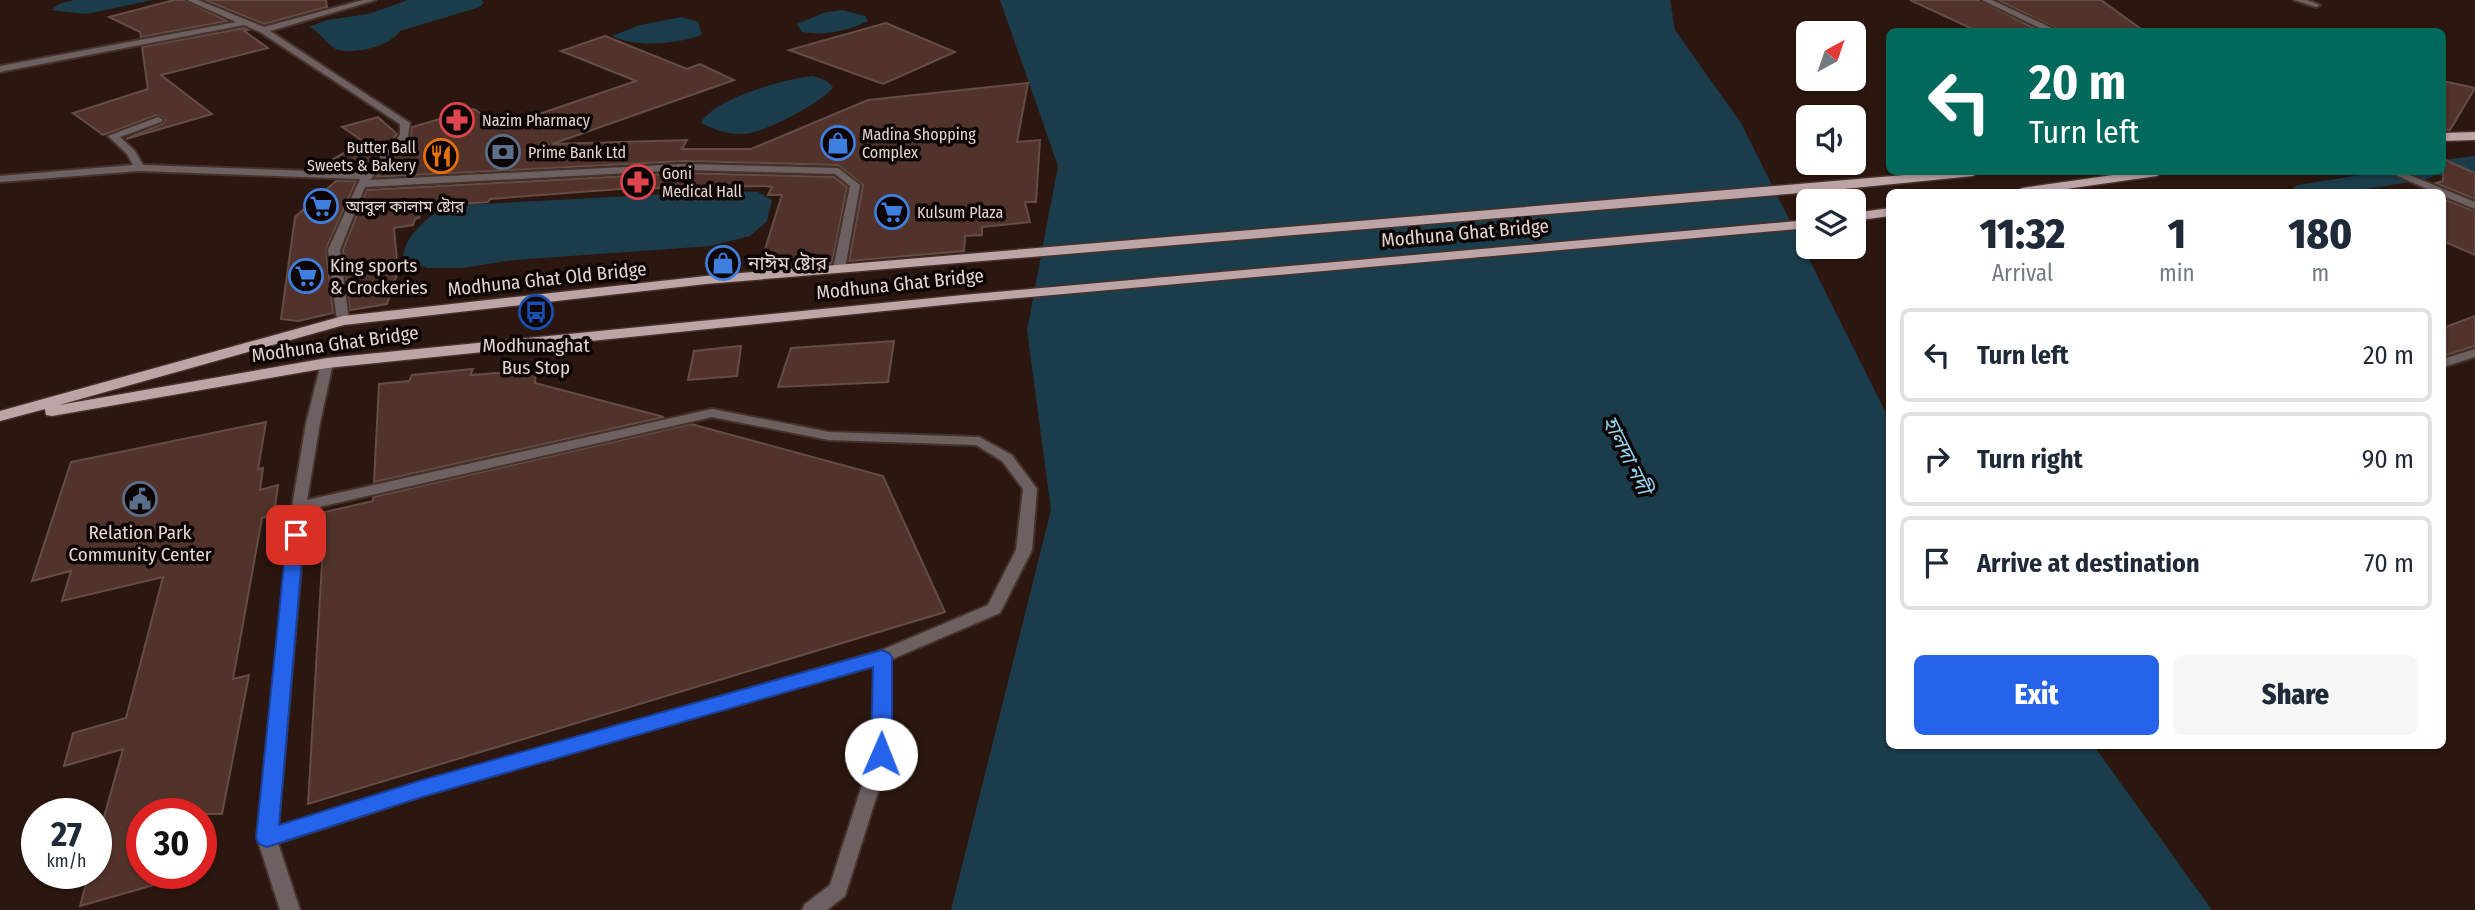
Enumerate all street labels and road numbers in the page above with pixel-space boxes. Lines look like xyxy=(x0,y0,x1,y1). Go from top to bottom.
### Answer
street label: Modhuna Ghat Bridge xyxy=(1380,214,1550,252)
street label: Modhuna Ghat Old Bridge xyxy=(446,257,648,301)
street label: Modhuna Ghat Bridge xyxy=(815,264,985,304)
street label: Modhuna Ghat Bridge xyxy=(250,321,420,367)

